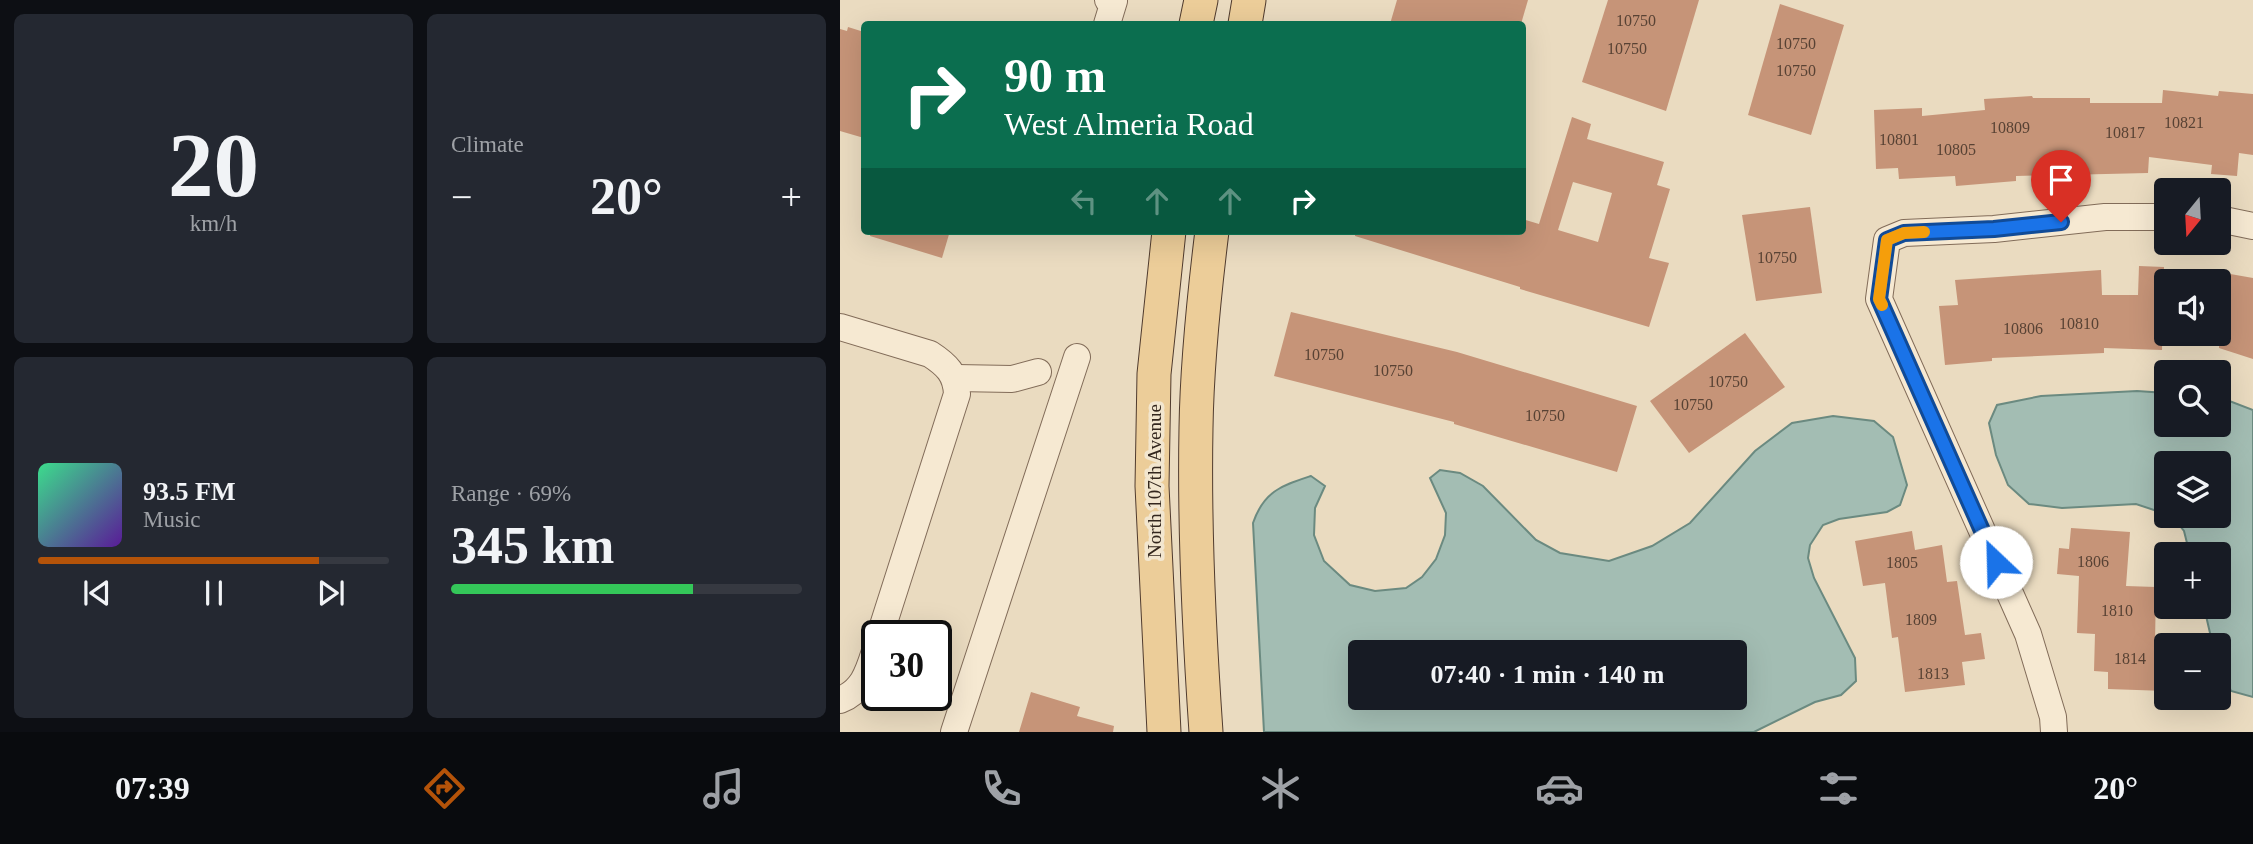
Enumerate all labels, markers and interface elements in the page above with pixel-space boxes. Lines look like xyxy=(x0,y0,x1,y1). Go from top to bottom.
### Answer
house number: 10750 xyxy=(1616,12,1656,29)
house number: 10750 xyxy=(1776,35,1816,52)
house number: 10750 xyxy=(1607,40,1647,57)
text: 90 m xyxy=(1004,48,1106,103)
icon: right xyxy=(889,49,980,140)
house number: 10750 xyxy=(1776,62,1816,79)
text: West Almeria Road xyxy=(1004,106,1254,142)
house number: 10821 xyxy=(2164,114,2204,131)
text: 20 xyxy=(168,115,259,216)
house number: 10809 xyxy=(1990,119,2030,136)
house number: 10817 xyxy=(2105,124,2145,141)
house number: 10801 xyxy=(1879,131,1919,148)
text: Climate xyxy=(451,132,524,157)
house number: 10805 xyxy=(1936,141,1976,158)
pin xyxy=(2031,150,2091,222)
icon: arrive xyxy=(2042,161,2080,199)
text: 20° xyxy=(590,168,663,225)
text: − xyxy=(451,176,472,218)
text: + xyxy=(781,176,802,218)
north arrow xyxy=(2154,178,2231,256)
map controls xyxy=(2154,178,2231,710)
icon: left xyxy=(1065,182,1103,220)
icon: ahead xyxy=(1138,182,1176,220)
icon: ahead xyxy=(1211,182,1249,220)
icon: right xyxy=(1284,182,1322,220)
text: km/h xyxy=(190,211,237,236)
house number: 10750 xyxy=(1757,249,1797,266)
button: sound xyxy=(2154,269,2231,346)
house number: 10810 xyxy=(2059,315,2099,332)
house number: 10806 xyxy=(2003,320,2043,337)
house number: 10750 xyxy=(1304,346,1344,363)
button: search xyxy=(2154,360,2231,437)
house number: 10750 xyxy=(1373,362,1413,379)
house number: 10750 xyxy=(1708,373,1748,390)
house number: 10750 xyxy=(1673,396,1713,413)
street label: North 107th Avenue xyxy=(1144,404,1165,558)
house number: 10750 xyxy=(1525,407,1565,424)
button: layers xyxy=(2154,451,2231,528)
text: 93.5 FM xyxy=(143,477,235,506)
text: Range · 69% xyxy=(451,481,571,506)
text: Music xyxy=(143,507,201,532)
text: 345 km xyxy=(451,517,614,574)
position arrow xyxy=(1959,525,2033,599)
button: + xyxy=(2154,542,2231,619)
house number: 1806 xyxy=(2077,553,2109,570)
house number: 1805 xyxy=(1886,554,1918,571)
icon: previous xyxy=(78,574,116,612)
icon: pause xyxy=(195,574,233,612)
icon: next xyxy=(312,574,350,612)
house number: 1810 xyxy=(2101,602,2133,619)
house number: 1809 xyxy=(1905,611,1937,628)
speed limit sign: 30 xyxy=(861,620,952,711)
button: − xyxy=(2154,633,2231,710)
house number: 1814 xyxy=(2114,650,2146,667)
text: 07:40 · 1 min · 140 m xyxy=(1431,660,1665,689)
house number: 1813 xyxy=(1917,665,1949,682)
icon: directions xyxy=(420,764,469,813)
icon: music xyxy=(699,764,748,813)
icon: phone xyxy=(977,764,1026,813)
icon: climate xyxy=(1256,764,1305,813)
icon: car xyxy=(1535,764,1584,813)
icon: filters xyxy=(1814,764,1863,813)
text: 07:39 xyxy=(115,770,190,806)
text: 20° xyxy=(2093,770,2138,806)

